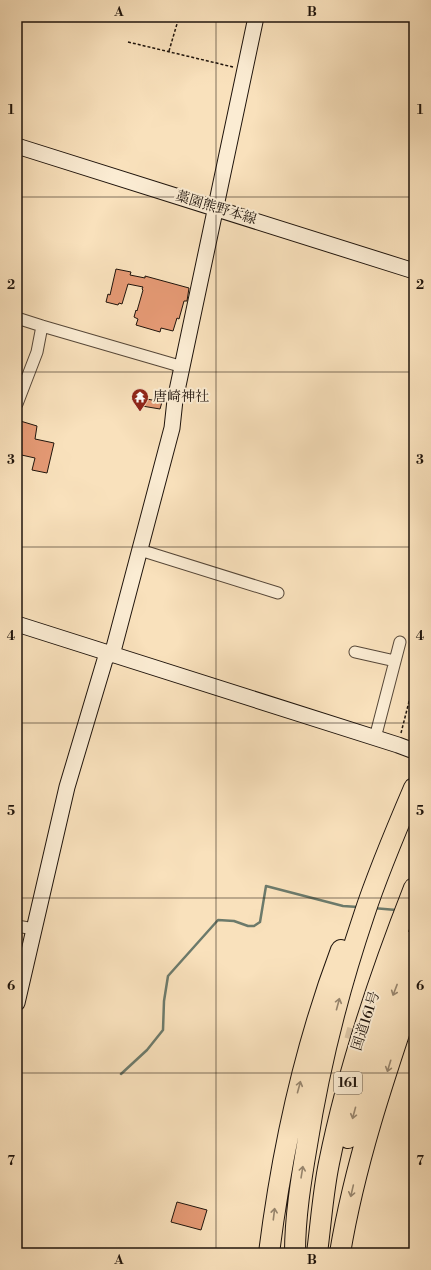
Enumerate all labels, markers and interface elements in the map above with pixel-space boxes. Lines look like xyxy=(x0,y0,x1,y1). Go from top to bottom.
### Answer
text: A xyxy=(113,4,124,20)
text: B xyxy=(307,4,317,20)
text: 1 xyxy=(8,102,15,118)
text: 1 xyxy=(417,102,424,118)
street label: 藁園熊野本線 xyxy=(173,187,259,229)
text: 2 xyxy=(7,277,15,293)
text: 2 xyxy=(416,277,424,293)
temple icon: 唐崎神社 xyxy=(130,387,150,412)
place label: 唐崎神社 xyxy=(153,388,209,406)
text: 3 xyxy=(7,452,15,468)
text: 3 xyxy=(416,452,424,468)
text: 4 xyxy=(7,628,16,644)
text: 4 xyxy=(416,628,425,644)
text: 5 xyxy=(7,803,15,819)
text: 5 xyxy=(416,803,424,819)
text: 6 xyxy=(7,978,15,994)
text: 6 xyxy=(416,978,424,994)
one-way arrow xyxy=(390,983,398,995)
street label: 国道161号 xyxy=(348,989,384,1053)
one-way arrow xyxy=(335,998,342,1011)
one-way arrow xyxy=(385,1059,392,1072)
road number: 161 xyxy=(334,1072,362,1094)
one-way arrow xyxy=(296,1081,303,1094)
one-way arrow xyxy=(350,1107,358,1120)
text: 7 xyxy=(7,1153,15,1169)
text: 7 xyxy=(416,1153,424,1169)
one-way arrow xyxy=(299,1166,307,1179)
one-way arrow xyxy=(348,1184,356,1197)
one-way arrow xyxy=(270,1208,278,1221)
text: A xyxy=(113,1252,124,1268)
text: B xyxy=(307,1252,317,1268)

